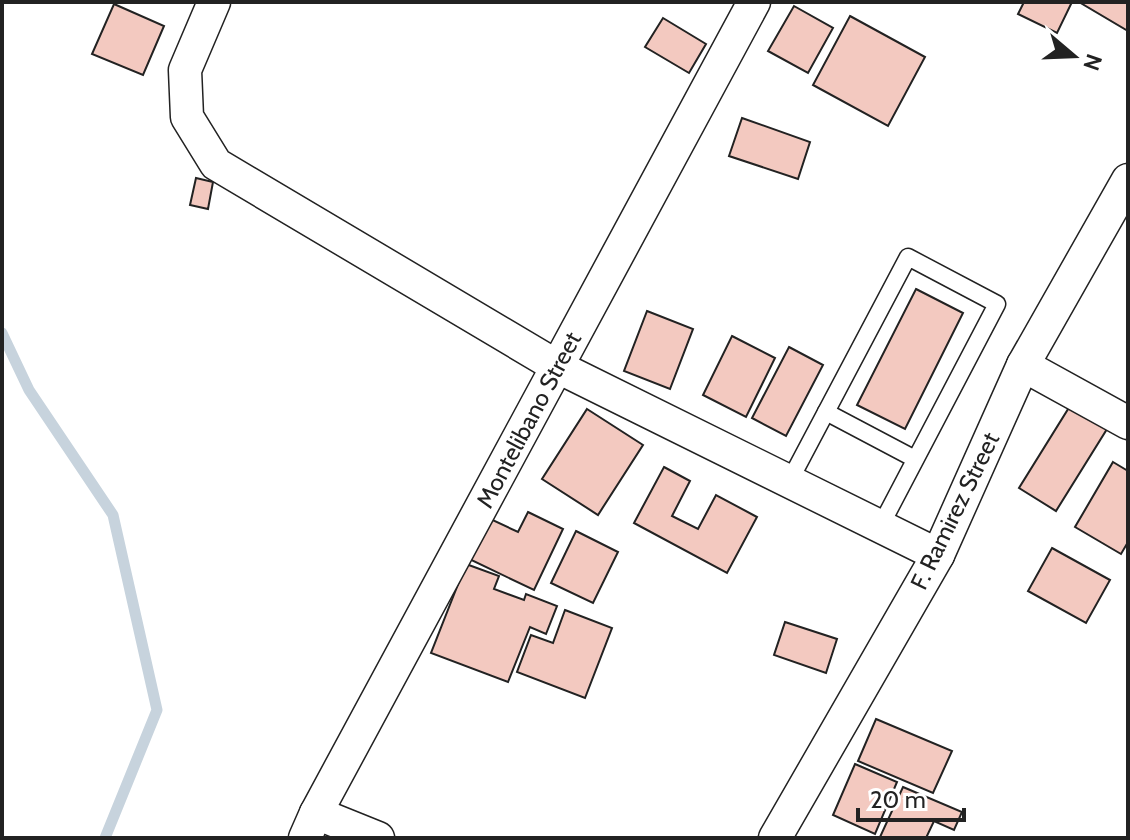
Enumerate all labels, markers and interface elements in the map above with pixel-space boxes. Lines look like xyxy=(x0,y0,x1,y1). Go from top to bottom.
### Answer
north arrow xyxy=(1034,16,1114,96)
text: N xyxy=(1077,51,1108,74)
street label: Montelibano Street xyxy=(470,327,587,513)
street label: F. Ramirez Street xyxy=(904,427,1005,594)
scale bar xyxy=(858,772,964,822)
text: 20 m xyxy=(870,785,926,814)

